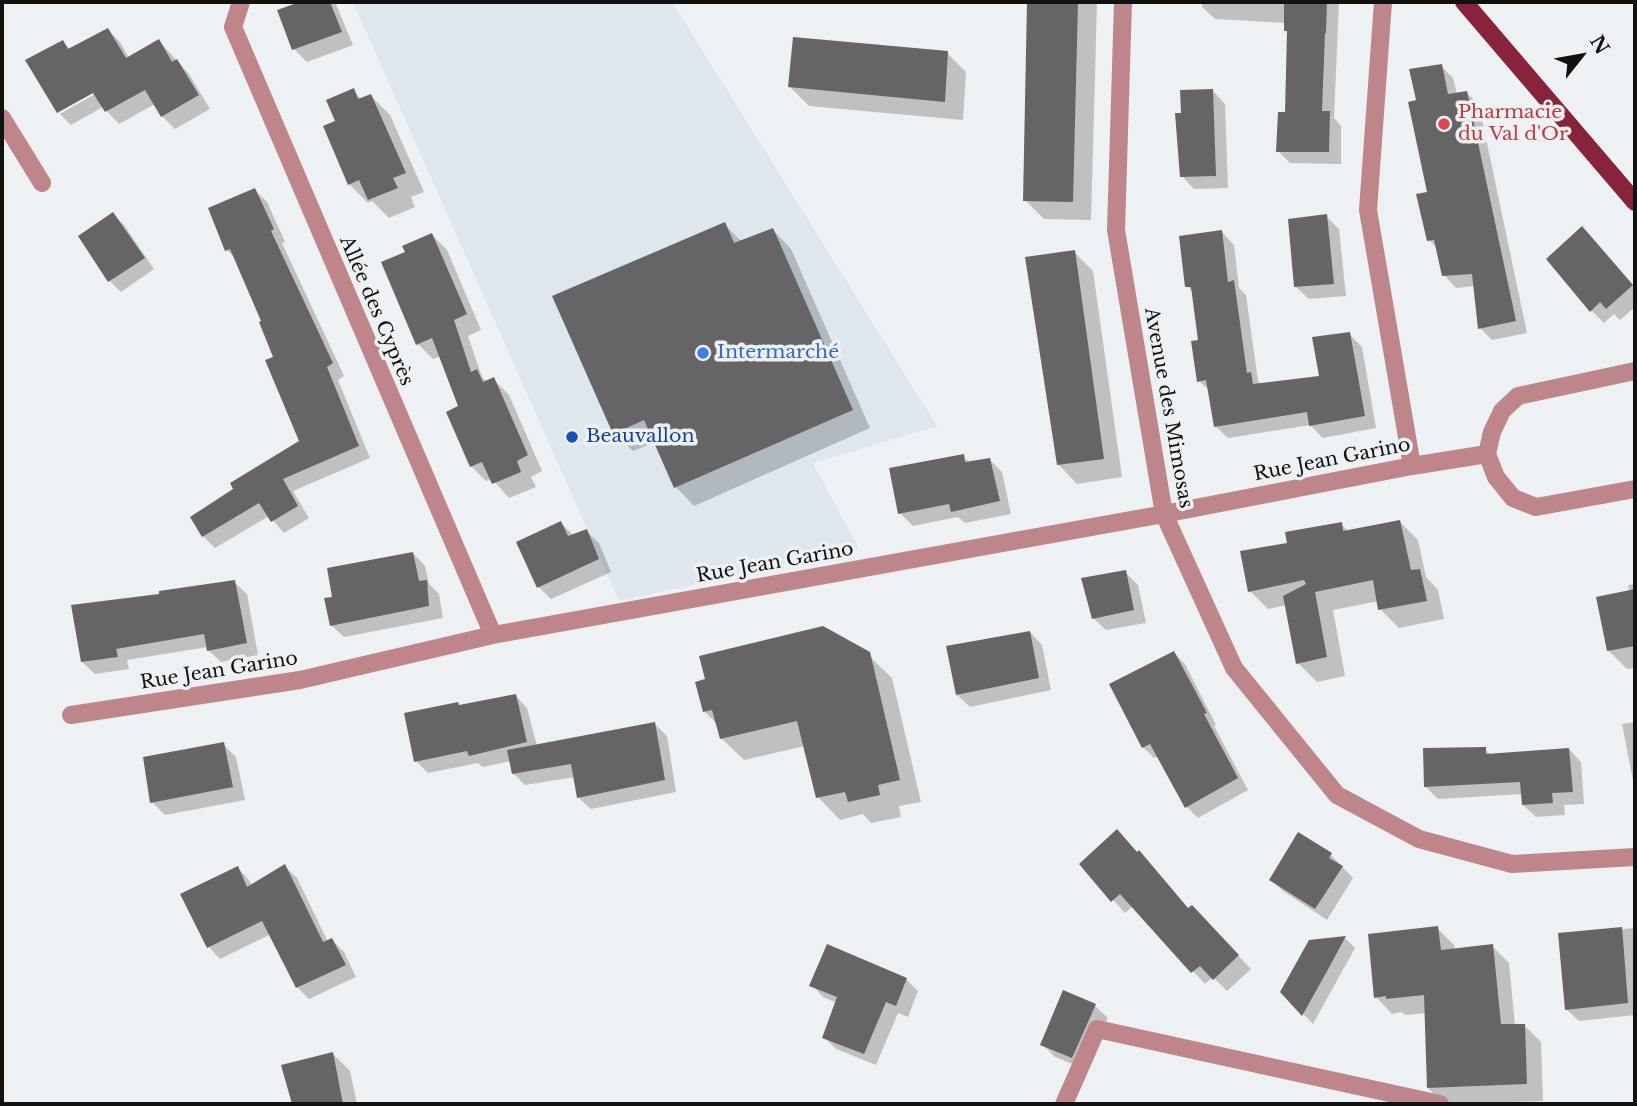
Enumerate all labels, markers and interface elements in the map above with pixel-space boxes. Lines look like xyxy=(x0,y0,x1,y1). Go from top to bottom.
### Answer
north arrow xyxy=(1546,21,1616,91)
text: N xyxy=(1585,31,1614,59)
place label: Pharmacie du Val d'Or xyxy=(1458,102,1568,146)
marker: Pharmacie du Val d'Or xyxy=(1436,116,1452,132)
street label: Allée des Cyprès xyxy=(334,233,418,389)
street label: Avenue des Mimosas xyxy=(1139,306,1197,510)
place label: Intermarché xyxy=(717,342,839,364)
marker: Intermarché xyxy=(695,345,711,361)
place label: Beauvallon xyxy=(586,426,695,448)
marker: Beauvallon xyxy=(564,429,580,445)
street label: Rue Jean Garino xyxy=(1252,434,1412,486)
street label: Rue Jean Garino xyxy=(695,538,855,588)
street label: Rue Jean Garino xyxy=(139,647,299,695)

